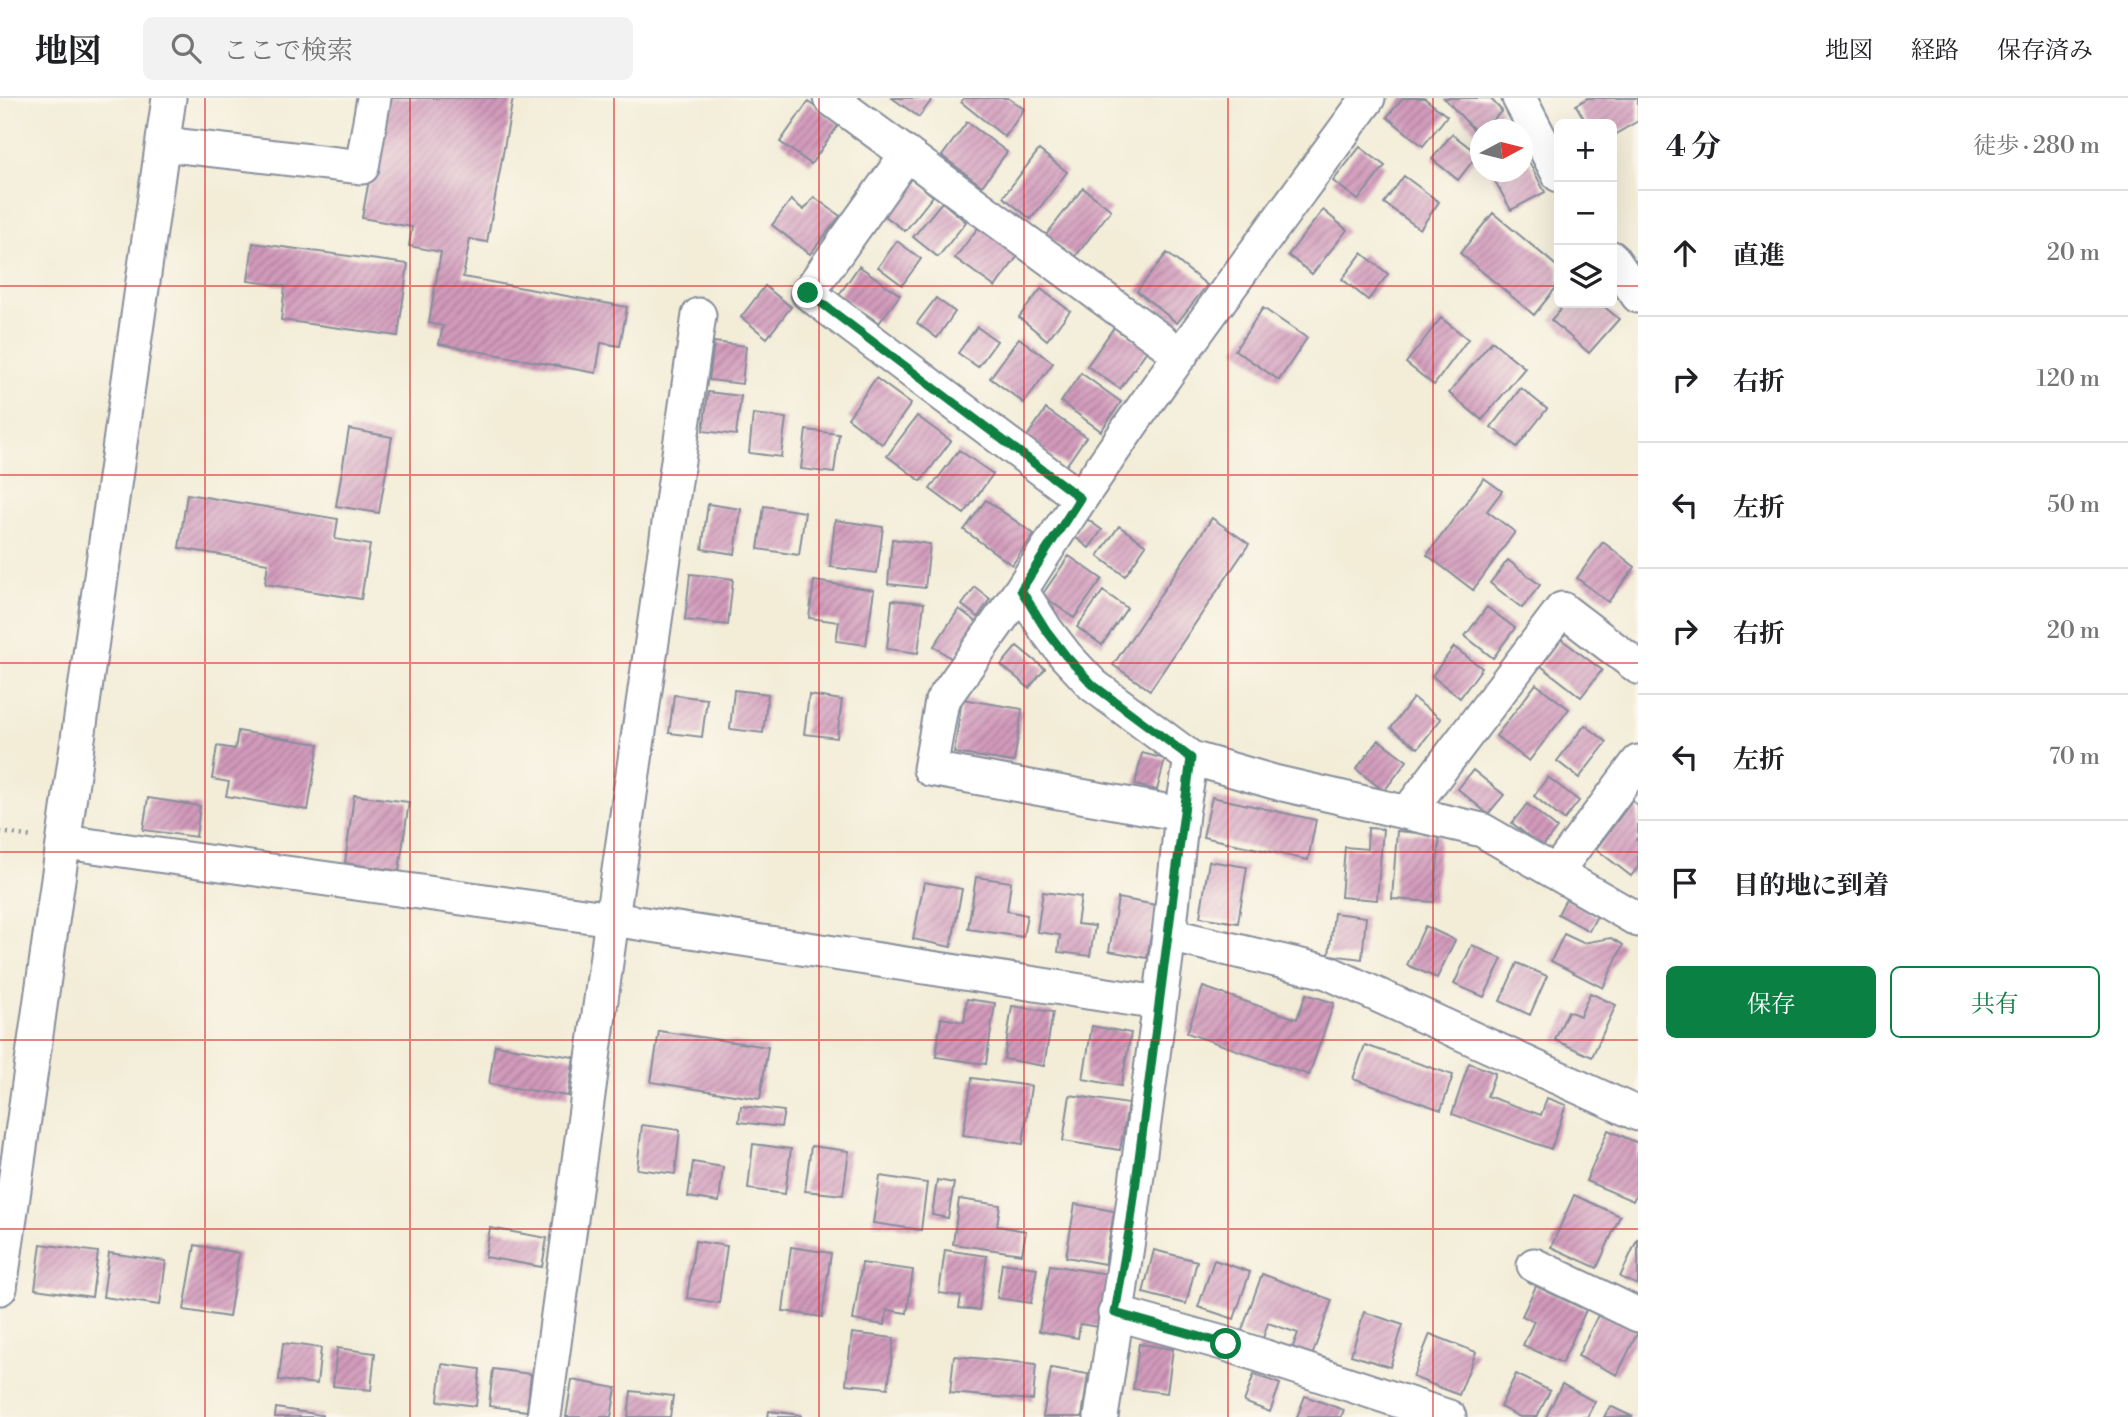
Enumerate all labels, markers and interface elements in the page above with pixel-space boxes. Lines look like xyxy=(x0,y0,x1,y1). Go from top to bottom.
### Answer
search box xyxy=(143,17,633,80)
icon: search xyxy=(167,29,205,67)
text: 地図 xyxy=(35,32,101,73)
text: ここで検索 xyxy=(223,35,353,67)
text: 地図 xyxy=(1825,36,1873,66)
text: 経路 xyxy=(1911,36,1959,66)
text: 保存済み xyxy=(1997,36,2093,66)
north arrow xyxy=(1470,119,1533,182)
map controls xyxy=(1554,119,1617,308)
button: + xyxy=(1554,119,1617,182)
text: 4 分 xyxy=(1666,128,1721,166)
text: 徒歩 · 280 m xyxy=(1973,132,2100,160)
button: − xyxy=(1554,182,1617,245)
icon: ahead xyxy=(1666,234,1704,272)
text: 20 m xyxy=(2047,239,2100,267)
text: 直進 xyxy=(1733,240,1785,272)
button: layers xyxy=(1554,245,1617,308)
route end xyxy=(792,277,823,308)
icon: right xyxy=(1666,360,1704,398)
text: 120 m xyxy=(2036,365,2100,393)
text: 右折 xyxy=(1733,366,1785,398)
icon: left xyxy=(1666,486,1704,524)
text: 50 m xyxy=(2047,491,2100,519)
text: 左折 xyxy=(1733,492,1785,524)
icon: right xyxy=(1666,612,1704,650)
text: 20 m xyxy=(2047,617,2100,645)
text: 右折 xyxy=(1733,618,1785,650)
icon: left xyxy=(1666,738,1704,776)
text: 70 m xyxy=(2049,743,2100,771)
text: 左折 xyxy=(1733,744,1785,776)
icon: arrive xyxy=(1666,864,1704,902)
text: 目的地に到着 xyxy=(1733,870,1889,902)
button: 保存 xyxy=(1666,966,1876,1038)
button: 共有 xyxy=(1890,966,2100,1038)
route start xyxy=(1210,1328,1241,1359)

